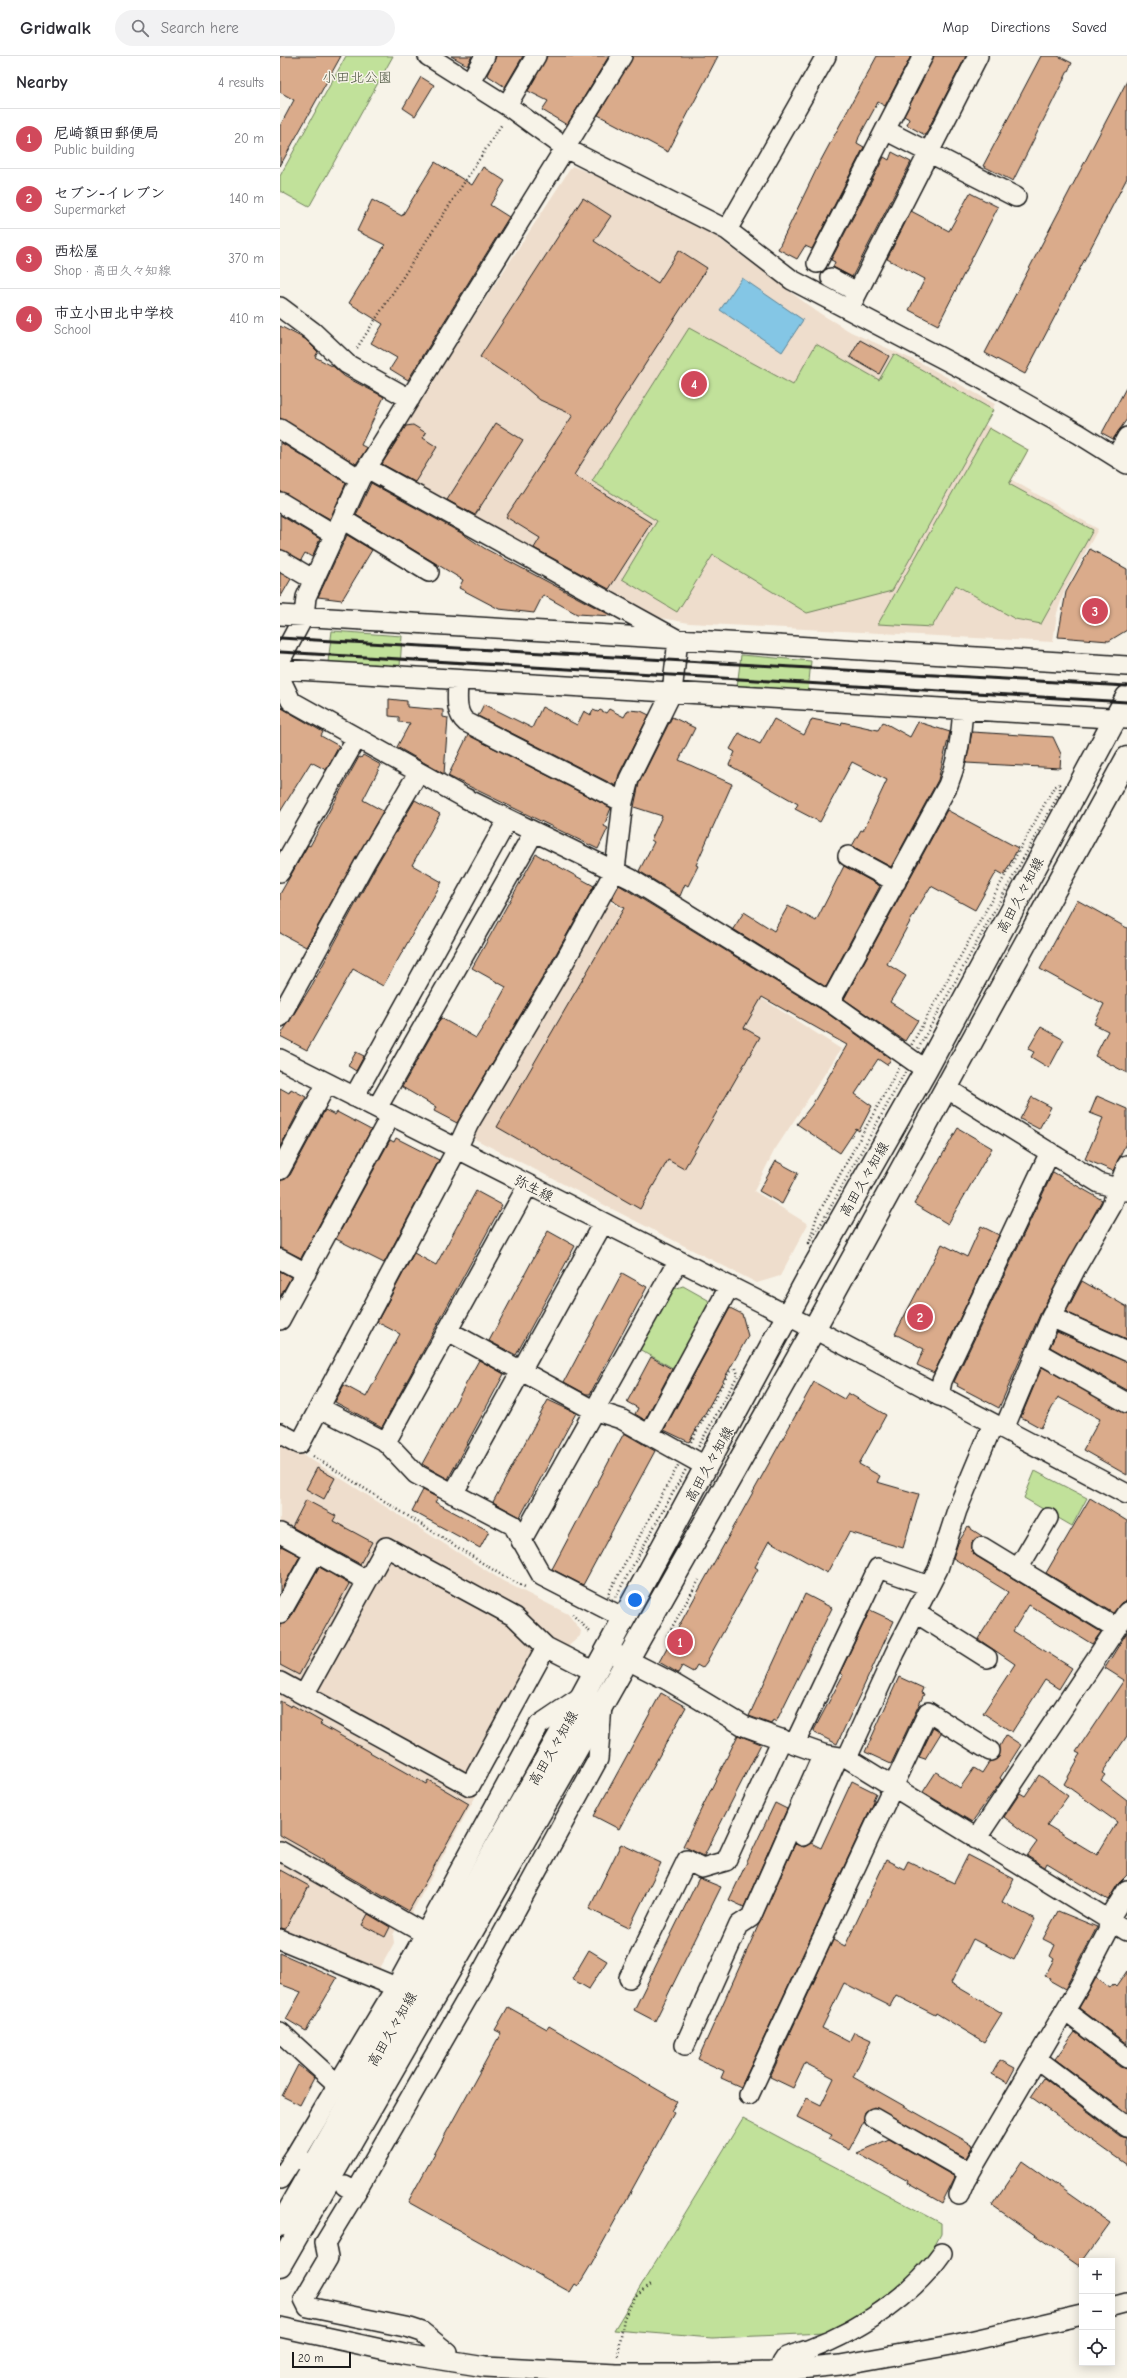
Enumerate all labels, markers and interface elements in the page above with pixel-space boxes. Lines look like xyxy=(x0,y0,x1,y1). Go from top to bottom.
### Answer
search box xyxy=(115,10,395,46)
text: Gridwalk xyxy=(20,17,91,39)
icon: search xyxy=(129,17,151,39)
text: Search here xyxy=(161,19,239,37)
text: Map xyxy=(942,19,969,36)
text: Directions xyxy=(991,19,1050,36)
text: Saved xyxy=(1072,19,1107,36)
park label: 小田北公園 xyxy=(322,69,392,86)
text: Nearby xyxy=(16,73,67,92)
text: 4 results xyxy=(218,75,264,90)
text: 尼崎額田郵便局 xyxy=(54,124,159,142)
text: 1 xyxy=(26,131,32,146)
text: 20 m xyxy=(234,131,264,146)
text: Public building xyxy=(54,142,135,157)
text: セブン-イレブン xyxy=(54,184,165,202)
text: 2 xyxy=(26,191,32,206)
text: 140 m xyxy=(230,191,264,206)
text: Supermarket xyxy=(54,202,125,217)
text: 西松屋 xyxy=(54,242,99,260)
text: 3 xyxy=(26,251,32,266)
text: 370 m xyxy=(228,251,264,266)
text: Shop · 高田久々知線 xyxy=(54,263,171,278)
text: 市立小田北中学校 xyxy=(54,304,174,322)
text: 4 xyxy=(26,311,32,326)
text: 410 m xyxy=(230,311,264,326)
text: School xyxy=(54,322,91,337)
pin: 4 xyxy=(681,369,707,399)
pin: 3 xyxy=(1082,596,1108,626)
street label: 高田久々知線 xyxy=(993,854,1048,936)
street label: 高田久々知線 xyxy=(836,1139,893,1220)
street label: 弥生線 xyxy=(511,1171,556,1206)
pin: 2 xyxy=(907,1302,933,1332)
street label: 高田久々知線 xyxy=(682,1423,737,1505)
your location xyxy=(625,1590,645,1610)
pin: 1 xyxy=(667,1627,693,1657)
street label: 高田久々知線 xyxy=(525,1708,582,1789)
street label: 高田久々知線 xyxy=(364,1989,421,2070)
map controls xyxy=(1079,2258,1115,2366)
button: + xyxy=(1079,2258,1115,2294)
button: − xyxy=(1079,2294,1115,2330)
button: locate xyxy=(1079,2330,1115,2366)
scale bar xyxy=(292,2350,351,2369)
text: 20 m xyxy=(298,2352,323,2365)

